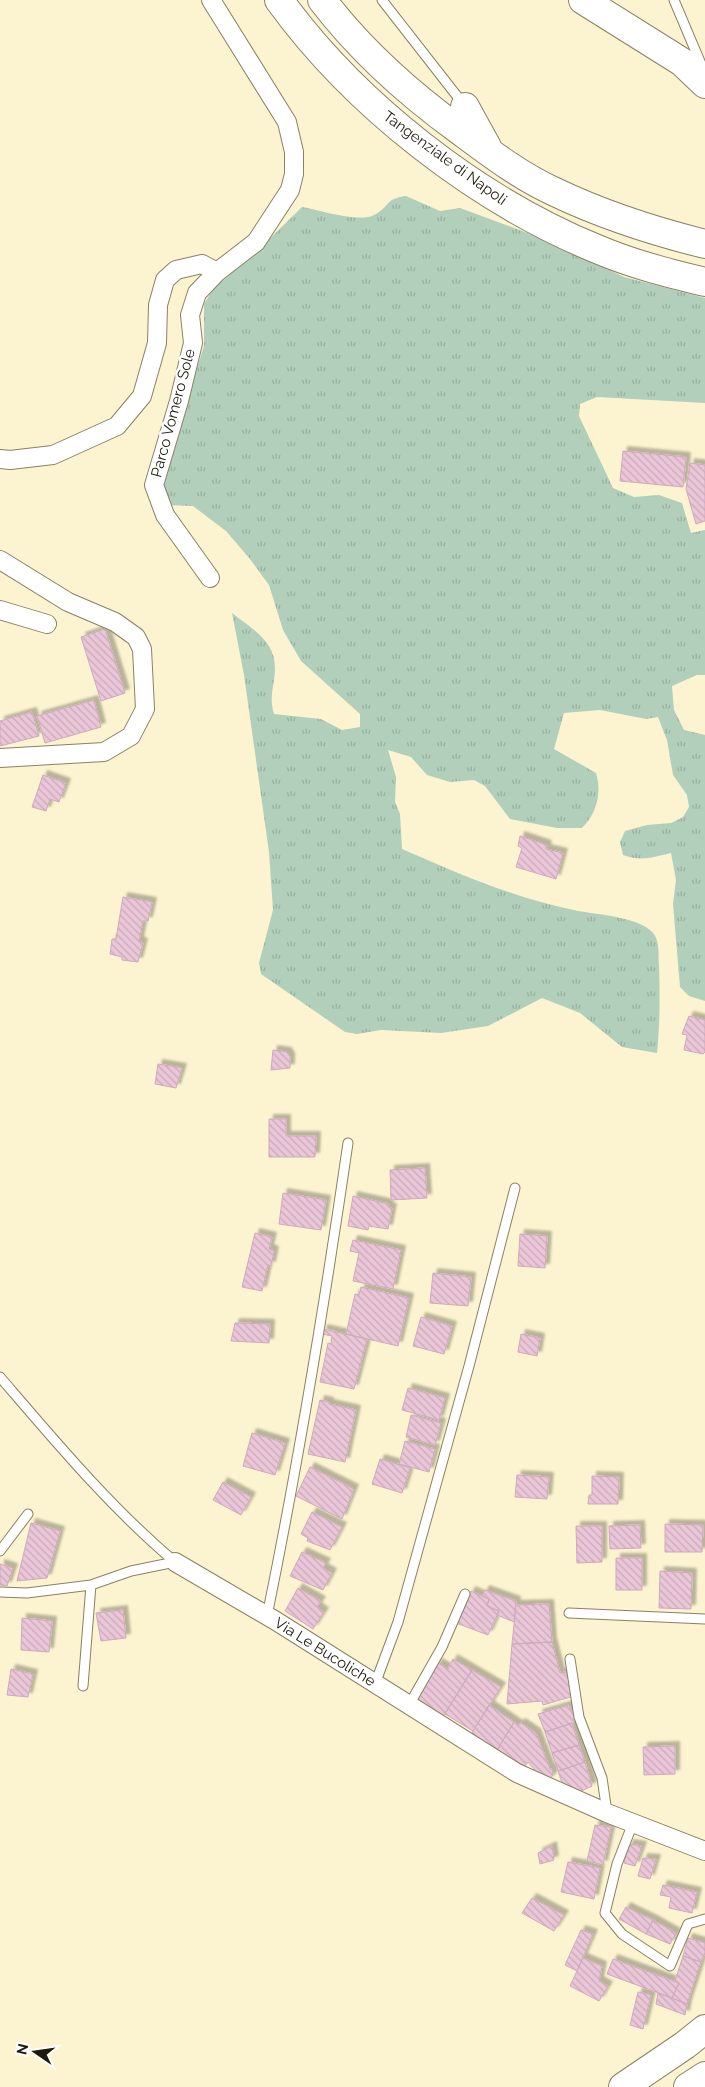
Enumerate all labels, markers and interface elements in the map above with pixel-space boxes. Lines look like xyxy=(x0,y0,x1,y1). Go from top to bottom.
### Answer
street label: Tangenziale di Napoli xyxy=(380,107,510,209)
street label: Parco Vomero Sole xyxy=(147,347,199,479)
street label: Via Le Bucoliche xyxy=(271,1614,379,1690)
north arrow xyxy=(10,2027,60,2077)
text: N xyxy=(13,2042,31,2056)

